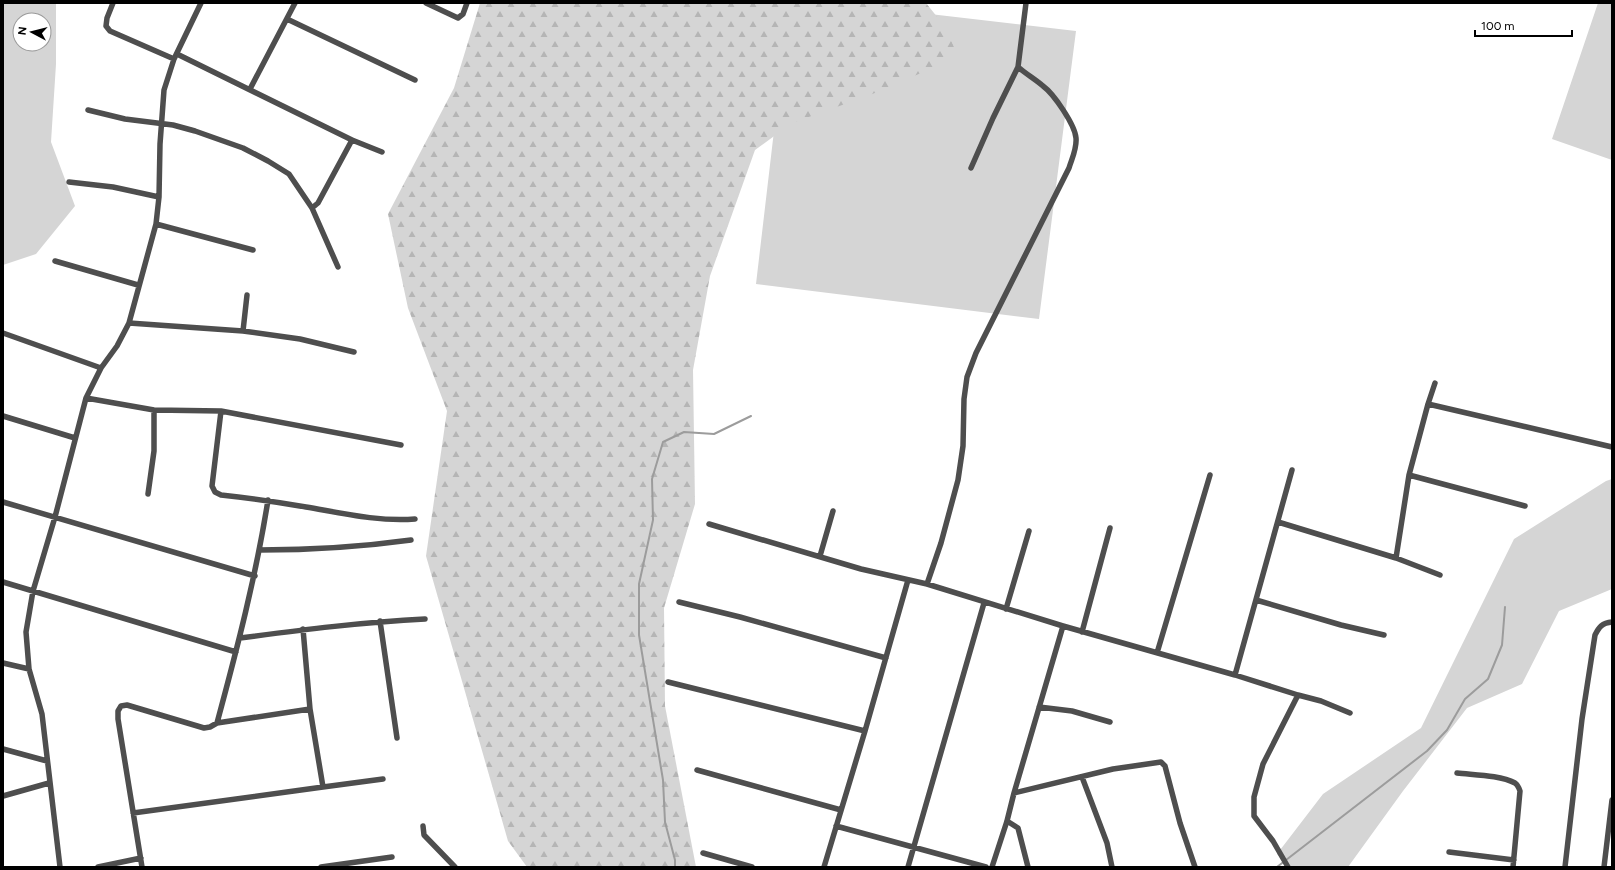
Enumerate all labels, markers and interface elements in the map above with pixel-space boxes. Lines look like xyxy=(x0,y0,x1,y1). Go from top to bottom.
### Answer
north arrow xyxy=(12,12,52,52)
scale bar xyxy=(1475,12,1572,38)
text: 100 m xyxy=(1481,19,1515,33)
text: N xyxy=(16,26,30,36)

